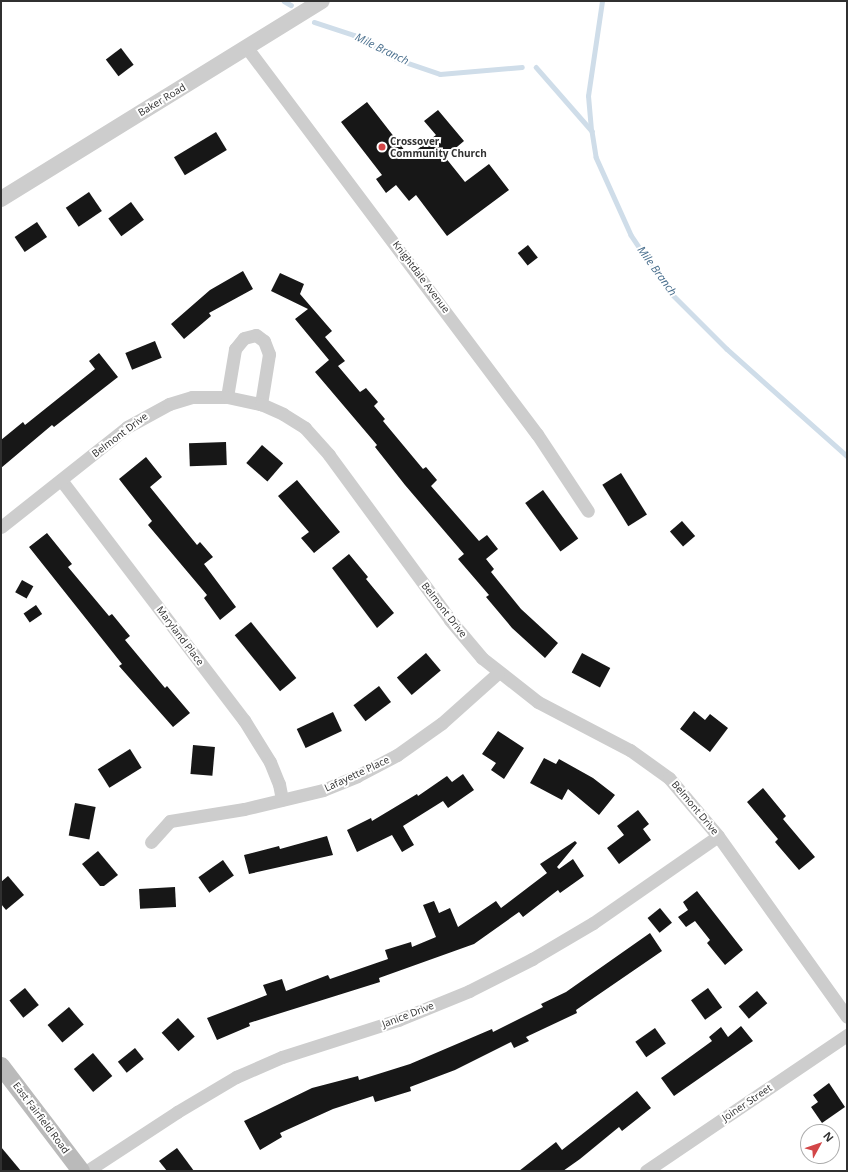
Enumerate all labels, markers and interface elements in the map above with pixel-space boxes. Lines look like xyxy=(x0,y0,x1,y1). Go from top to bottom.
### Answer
water label: Mile Branch xyxy=(353,30,411,68)
street label: Baker Road xyxy=(136,81,188,119)
place label: Crossover Community Church xyxy=(390,135,487,158)
marker: Crossover Community Church xyxy=(377,142,387,152)
street label: Knightdale Avenue xyxy=(390,239,452,315)
water label: Mile Branch xyxy=(635,244,679,298)
street label: Belmont Drive xyxy=(90,410,150,460)
street label: Belmont Drive xyxy=(419,580,469,640)
street label: Maryland Place xyxy=(154,604,206,668)
street label: Lafayette Place xyxy=(323,754,391,794)
street label: Belmont Drive xyxy=(669,779,721,837)
street label: Janice Drive xyxy=(380,1000,436,1030)
street label: East Fairfield Road xyxy=(10,1080,72,1156)
street label: Joiner Street xyxy=(720,1082,774,1124)
north arrow xyxy=(800,1124,840,1164)
text: N xyxy=(820,1128,837,1145)

